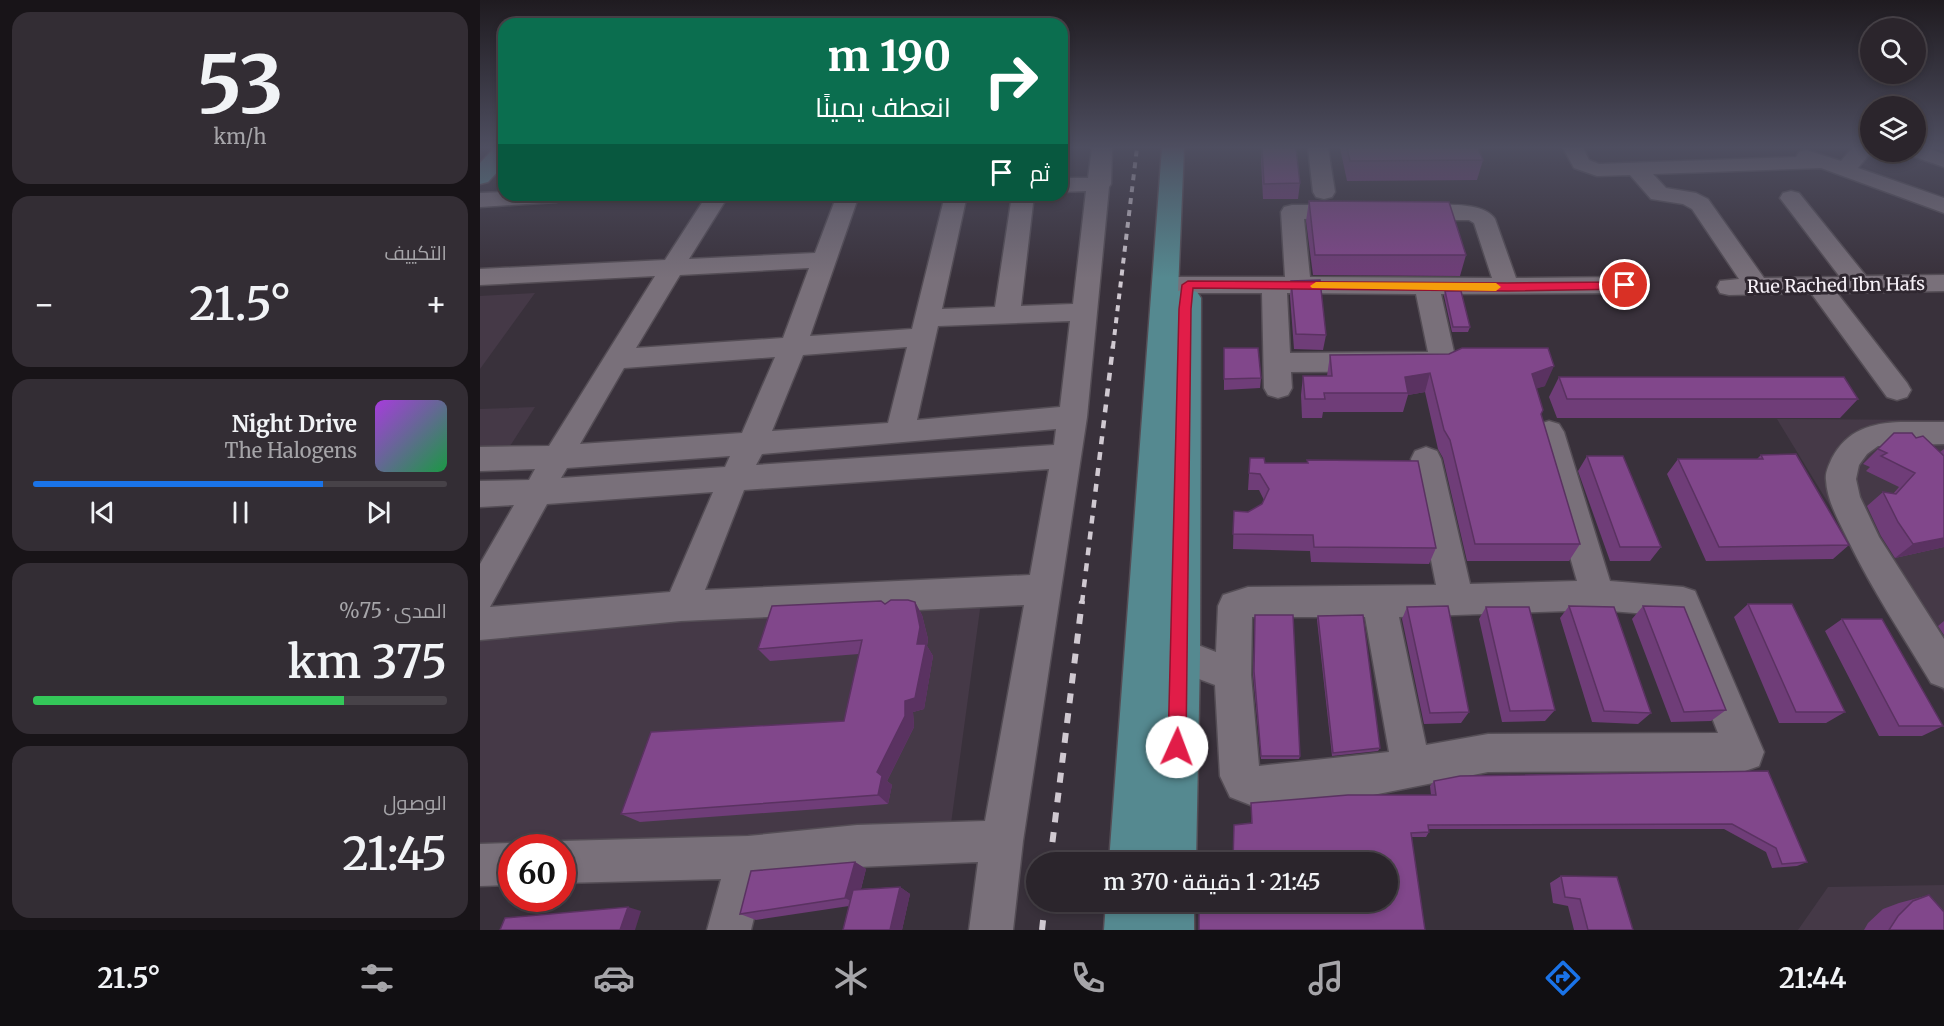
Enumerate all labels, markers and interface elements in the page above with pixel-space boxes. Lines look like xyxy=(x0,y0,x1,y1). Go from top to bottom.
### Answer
map controls xyxy=(1860,18,1926,162)
button: search xyxy=(1860,18,1926,84)
text: 190 m xyxy=(828,30,951,82)
text: 53 xyxy=(196,36,284,134)
icon: right xyxy=(972,42,1050,120)
text: انعطف يمينًا xyxy=(815,90,951,124)
button: layers xyxy=(1860,96,1926,162)
text: km/h xyxy=(214,124,266,149)
icon: arrive xyxy=(985,156,1018,189)
text: ثم xyxy=(1030,159,1050,187)
text: التكييف xyxy=(384,240,447,265)
pin xyxy=(1599,259,1650,310)
icon: arrive xyxy=(1608,268,1641,301)
street label: Rue Rached Ibn Hafs xyxy=(1747,272,1925,298)
text: 21.5° xyxy=(189,276,291,332)
text: − xyxy=(33,284,55,325)
text: + xyxy=(425,284,447,325)
text: Night Drive xyxy=(232,410,357,438)
text: The Halogens xyxy=(225,438,357,463)
icon: previous xyxy=(86,496,119,529)
icon: pause xyxy=(224,496,257,529)
icon: next xyxy=(362,496,395,529)
text: المدى · 75% xyxy=(339,598,447,623)
text: 375 km xyxy=(287,634,447,690)
position arrow xyxy=(1145,715,1209,779)
text: الوصول xyxy=(383,790,447,815)
text: 21:45 xyxy=(342,826,447,882)
speed limit sign: 60 xyxy=(498,834,576,912)
text: 21:45 · 1 دقيقة · 370 m xyxy=(1103,868,1321,896)
icon: filters xyxy=(356,957,398,999)
icon: car xyxy=(593,957,635,999)
icon: climate xyxy=(830,957,872,999)
icon: phone xyxy=(1067,957,1109,999)
icon: music xyxy=(1305,957,1347,999)
icon: directions xyxy=(1542,957,1584,999)
text: 21.5° xyxy=(98,961,161,995)
text: 21:44 xyxy=(1779,961,1846,995)

